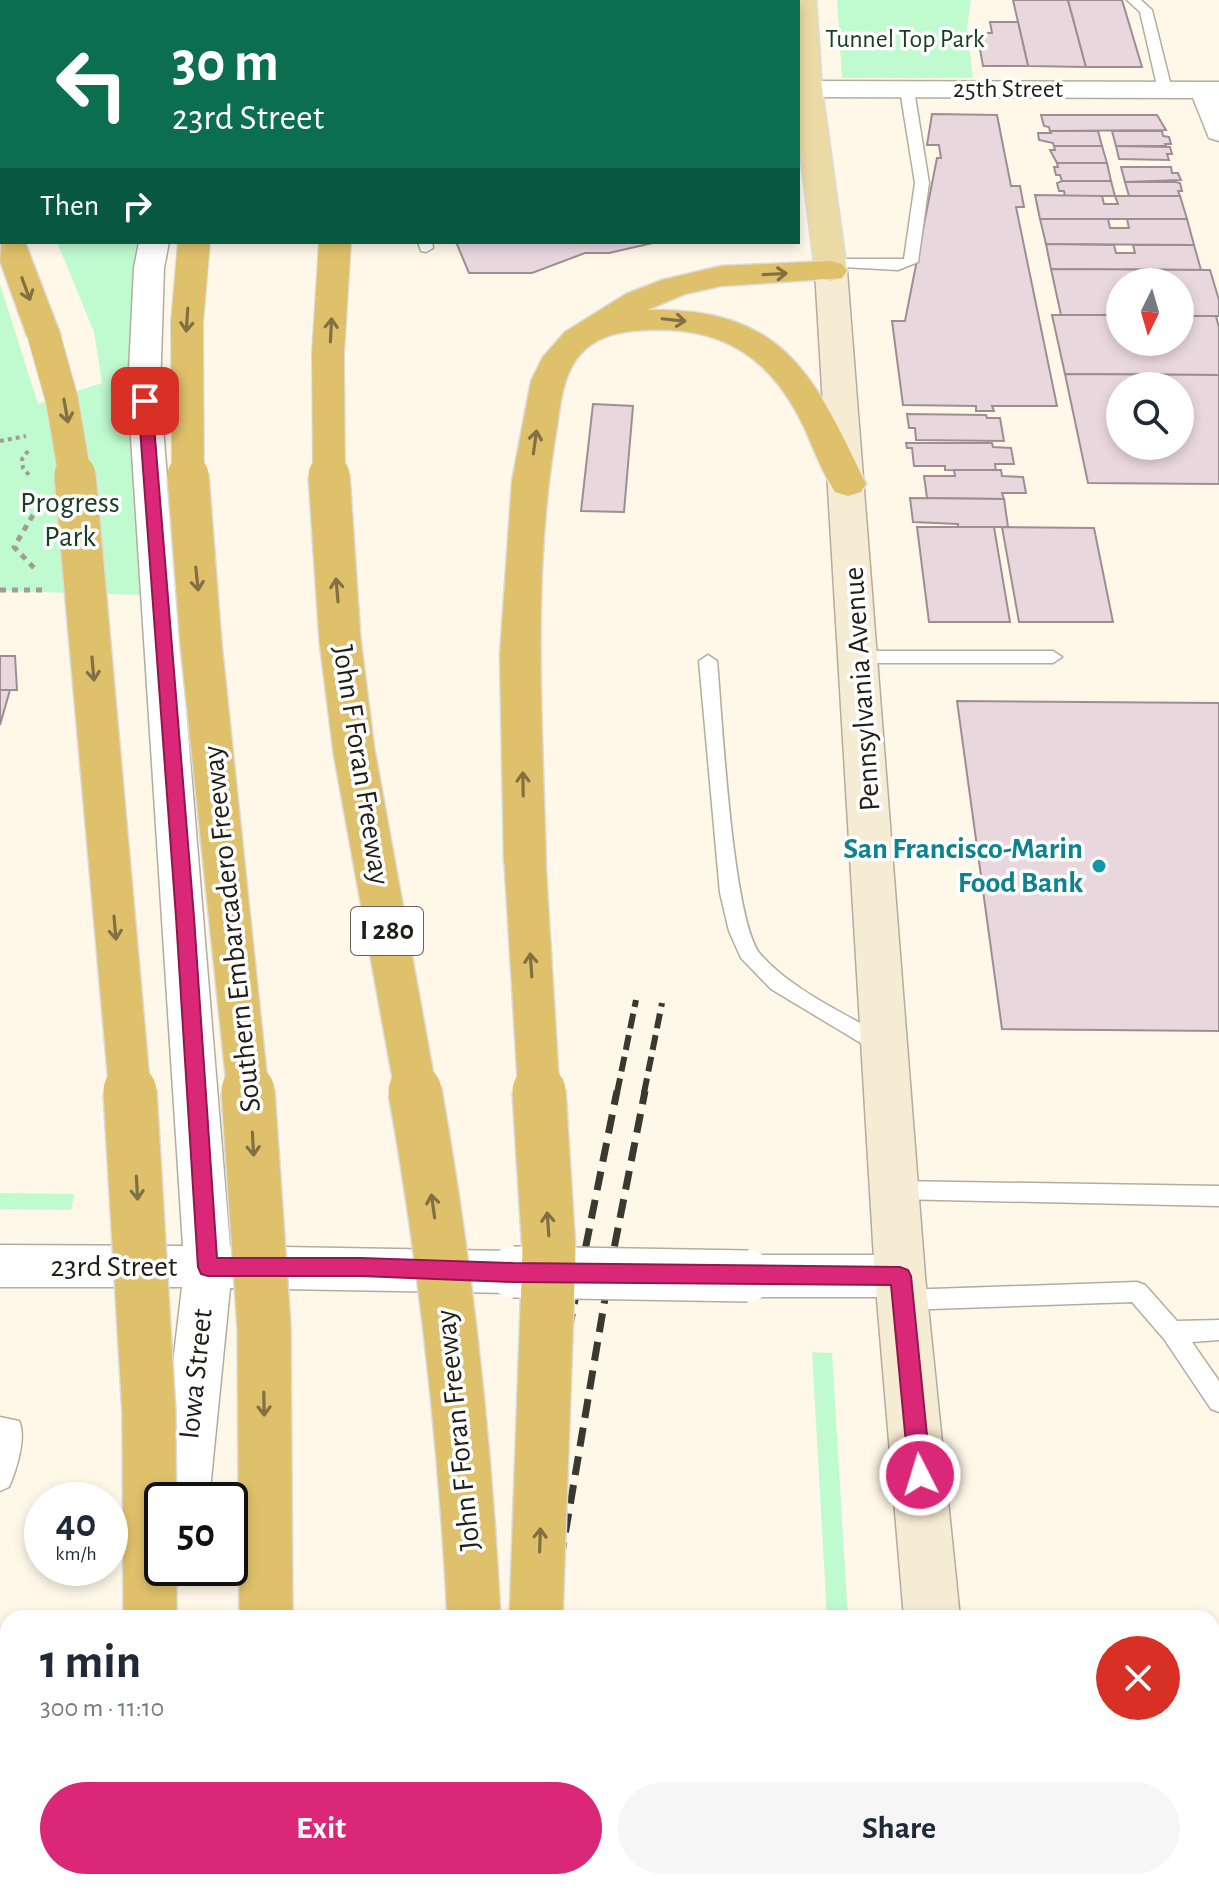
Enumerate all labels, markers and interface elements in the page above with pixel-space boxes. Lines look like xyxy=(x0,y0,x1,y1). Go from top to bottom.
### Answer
park label: Tunnel Top Park xyxy=(825,26,985,52)
icon: left xyxy=(40,32,144,136)
text: 30 m xyxy=(172,35,279,91)
street label: 25th Street xyxy=(953,76,1063,102)
text: 23rd Street xyxy=(172,100,324,136)
icon: right xyxy=(115,184,159,228)
text: Then xyxy=(40,191,99,221)
one-way arrow xyxy=(761,266,788,281)
north arrow xyxy=(1106,268,1194,356)
map controls xyxy=(1106,268,1194,460)
one-way arrow xyxy=(20,276,35,301)
one-way arrow xyxy=(179,306,194,333)
one-way arrow xyxy=(660,313,687,328)
one-way arrow xyxy=(323,317,338,344)
pin xyxy=(111,367,179,435)
button: search xyxy=(1106,372,1194,460)
icon: arrive xyxy=(123,379,167,423)
one-way arrow xyxy=(59,398,74,423)
one-way arrow xyxy=(528,430,543,455)
park label: Progress Park xyxy=(20,488,120,552)
one-way arrow xyxy=(190,565,205,592)
street label: Pennsylvania Avenue xyxy=(838,566,886,812)
one-way arrow xyxy=(329,577,344,604)
street label: John F Foran Freeway xyxy=(327,643,395,887)
one-way arrow xyxy=(86,655,101,682)
street label: Southern Embarcadero Freeway xyxy=(198,744,266,1114)
one-way arrow xyxy=(515,771,531,798)
place label: San Francisco-Marin Food Bank xyxy=(843,834,1083,898)
marker: San Francisco-Marin Food Bank xyxy=(1090,857,1108,875)
road number: I 280 xyxy=(351,907,423,955)
one-way arrow xyxy=(108,914,123,941)
one-way arrow xyxy=(523,952,538,979)
one-way arrow xyxy=(246,1130,261,1157)
one-way arrow xyxy=(129,1174,144,1201)
one-way arrow xyxy=(425,1194,440,1219)
one-way arrow xyxy=(540,1211,555,1238)
street label: 23rd Street xyxy=(51,1252,178,1282)
street label: Iowa Street xyxy=(174,1307,218,1441)
street label: John F Foran Freeway xyxy=(430,1308,486,1552)
one-way arrow xyxy=(257,1390,272,1417)
position arrow xyxy=(878,1433,962,1517)
speed limit sign: 50 xyxy=(144,1482,248,1586)
text: 40 xyxy=(56,1504,96,1544)
one-way arrow xyxy=(533,1527,548,1554)
text: km/h xyxy=(55,1544,97,1564)
button: close xyxy=(1096,1636,1180,1720)
text: 1 min xyxy=(40,1639,141,1687)
text: 300 m · 11:10 xyxy=(40,1695,164,1721)
button: Exit xyxy=(40,1782,602,1874)
button: Share xyxy=(618,1782,1180,1874)

